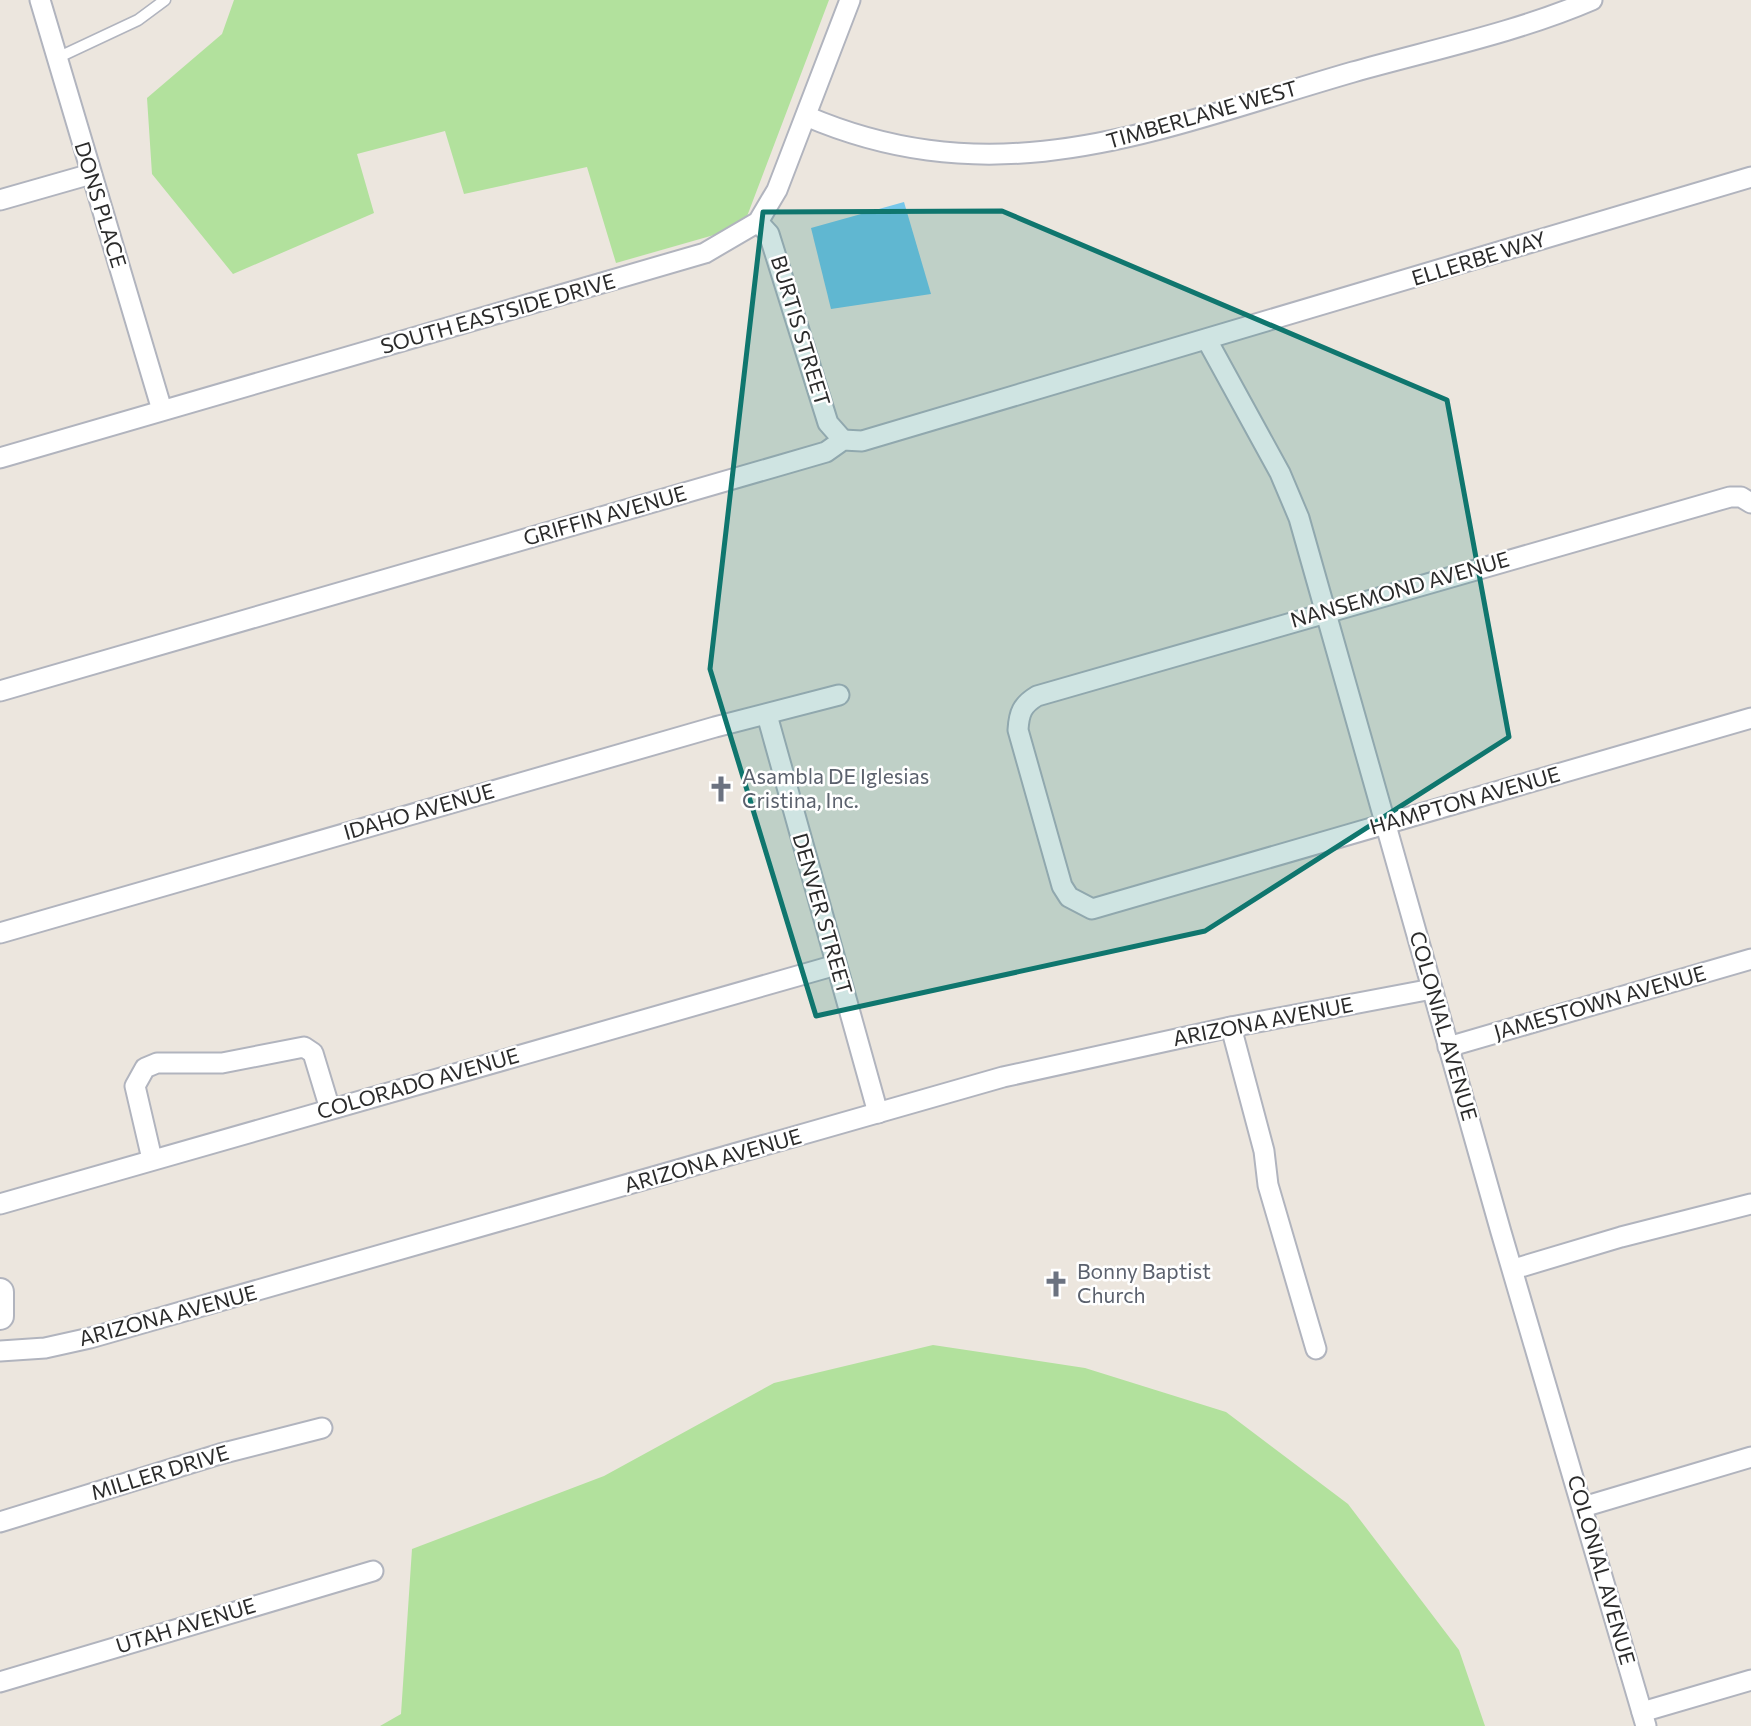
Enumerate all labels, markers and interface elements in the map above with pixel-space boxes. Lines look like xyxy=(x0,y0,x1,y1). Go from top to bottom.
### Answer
street label: TIMBERLANE WEST xyxy=(1103,74,1300,153)
street label: DONS PLACE xyxy=(70,138,132,271)
street label: ELLERBE WAY xyxy=(1408,225,1549,290)
street label: BURTIS STREET xyxy=(767,252,836,409)
street label: SOUTH EASTSIDE DRIVE xyxy=(377,267,618,358)
street label: GRIFFIN AVENUE xyxy=(520,479,689,550)
street label: NANSEMOND AVENUE xyxy=(1287,545,1512,632)
street label: HAMPTON AVENUE xyxy=(1367,760,1563,839)
place label: Asambla DE Iglesias Cristina, Inc. xyxy=(742,763,929,812)
church icon: Asambla DE Iglesias Cristina, Inc. xyxy=(706,774,736,804)
street label: IDAHO AVENUE xyxy=(340,777,497,844)
street label: DENVER STREET xyxy=(788,830,858,997)
street label: COLONIAL AVENUE xyxy=(1405,928,1483,1123)
street label: JAMESTOWN AVENUE xyxy=(1491,959,1709,1044)
street label: ARIZONA AVENUE xyxy=(1170,991,1355,1050)
street label: COLORADO AVENUE xyxy=(314,1042,521,1123)
street label: ARIZONA AVENUE xyxy=(621,1122,804,1197)
place label: Bonny Baptist Church xyxy=(1077,1258,1211,1307)
church icon: Bonny Baptist Church xyxy=(1041,1269,1071,1299)
street label: ARIZONA AVENUE xyxy=(76,1279,259,1350)
street label: MILLER DRIVE xyxy=(88,1439,232,1504)
street label: COLONIAL AVENUE xyxy=(1563,1472,1641,1667)
street label: UTAH AVENUE xyxy=(113,1591,258,1658)

